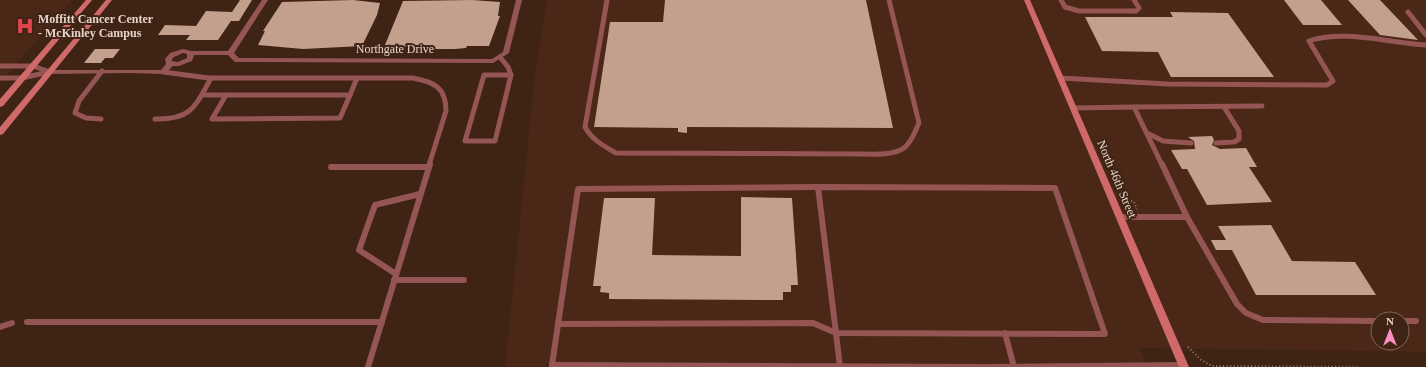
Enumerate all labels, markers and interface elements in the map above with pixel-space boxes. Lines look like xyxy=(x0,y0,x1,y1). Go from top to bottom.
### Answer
place label: Moffitt Cancer Center - McKinley Campus xyxy=(38,12,154,40)
hospital icon: Moffitt Cancer Center - McKinley Campus xyxy=(15,16,35,36)
street label: Northgate Drive xyxy=(356,42,434,56)
street label: North 46th Street xyxy=(1094,138,1140,221)
north arrow xyxy=(1370,311,1410,351)
text: N xyxy=(1386,315,1394,327)

